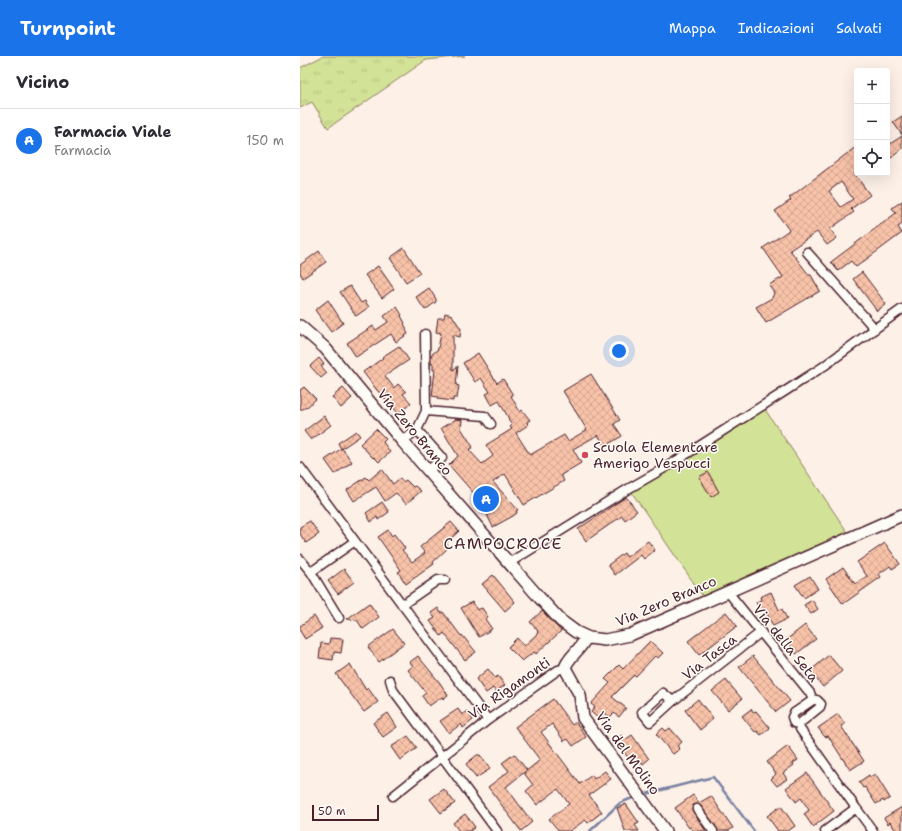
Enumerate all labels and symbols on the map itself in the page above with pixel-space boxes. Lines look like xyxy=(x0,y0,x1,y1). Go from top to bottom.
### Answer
your location xyxy=(609,341,629,361)
street label: Via Zero Branco xyxy=(373,385,457,479)
place label: Scuola Elementare Amerigo Vespucci xyxy=(593,438,718,472)
marker: Scuola Elementare Amerigo Vespucci xyxy=(580,450,590,460)
pin: A xyxy=(473,484,499,514)
district label: CAMPOCROCE xyxy=(444,533,562,554)
street label: Via Zero Branco xyxy=(613,572,719,630)
street label: Via della Seta xyxy=(749,600,823,686)
street label: Via Tasca xyxy=(678,630,740,684)
street label: Via Rigamonti xyxy=(465,653,553,723)
street label: Via del Molino xyxy=(592,708,664,798)
scale bar xyxy=(312,803,379,822)

